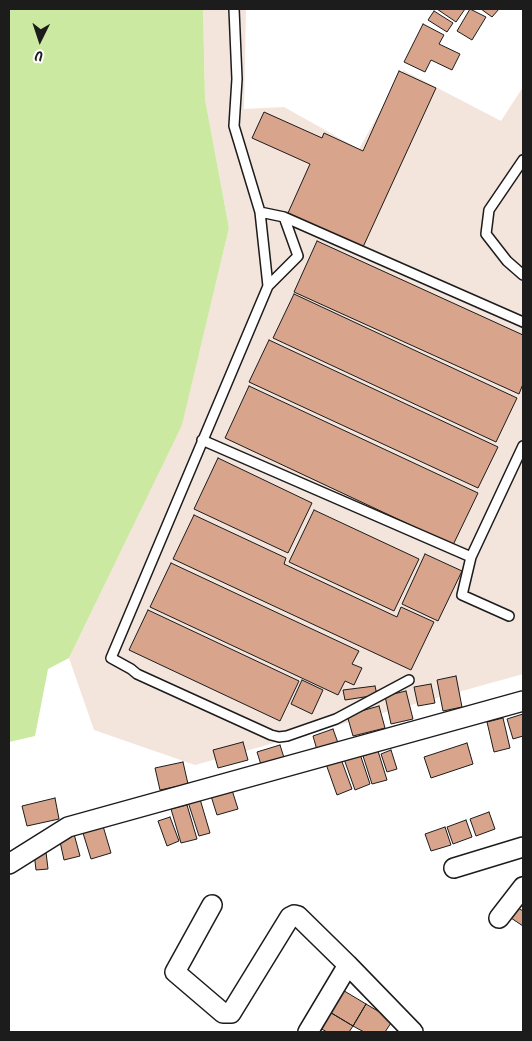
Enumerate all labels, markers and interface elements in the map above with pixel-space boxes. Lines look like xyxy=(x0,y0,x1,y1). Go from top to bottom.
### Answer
north arrow xyxy=(15,15,65,65)
text: U xyxy=(34,44,44,66)

